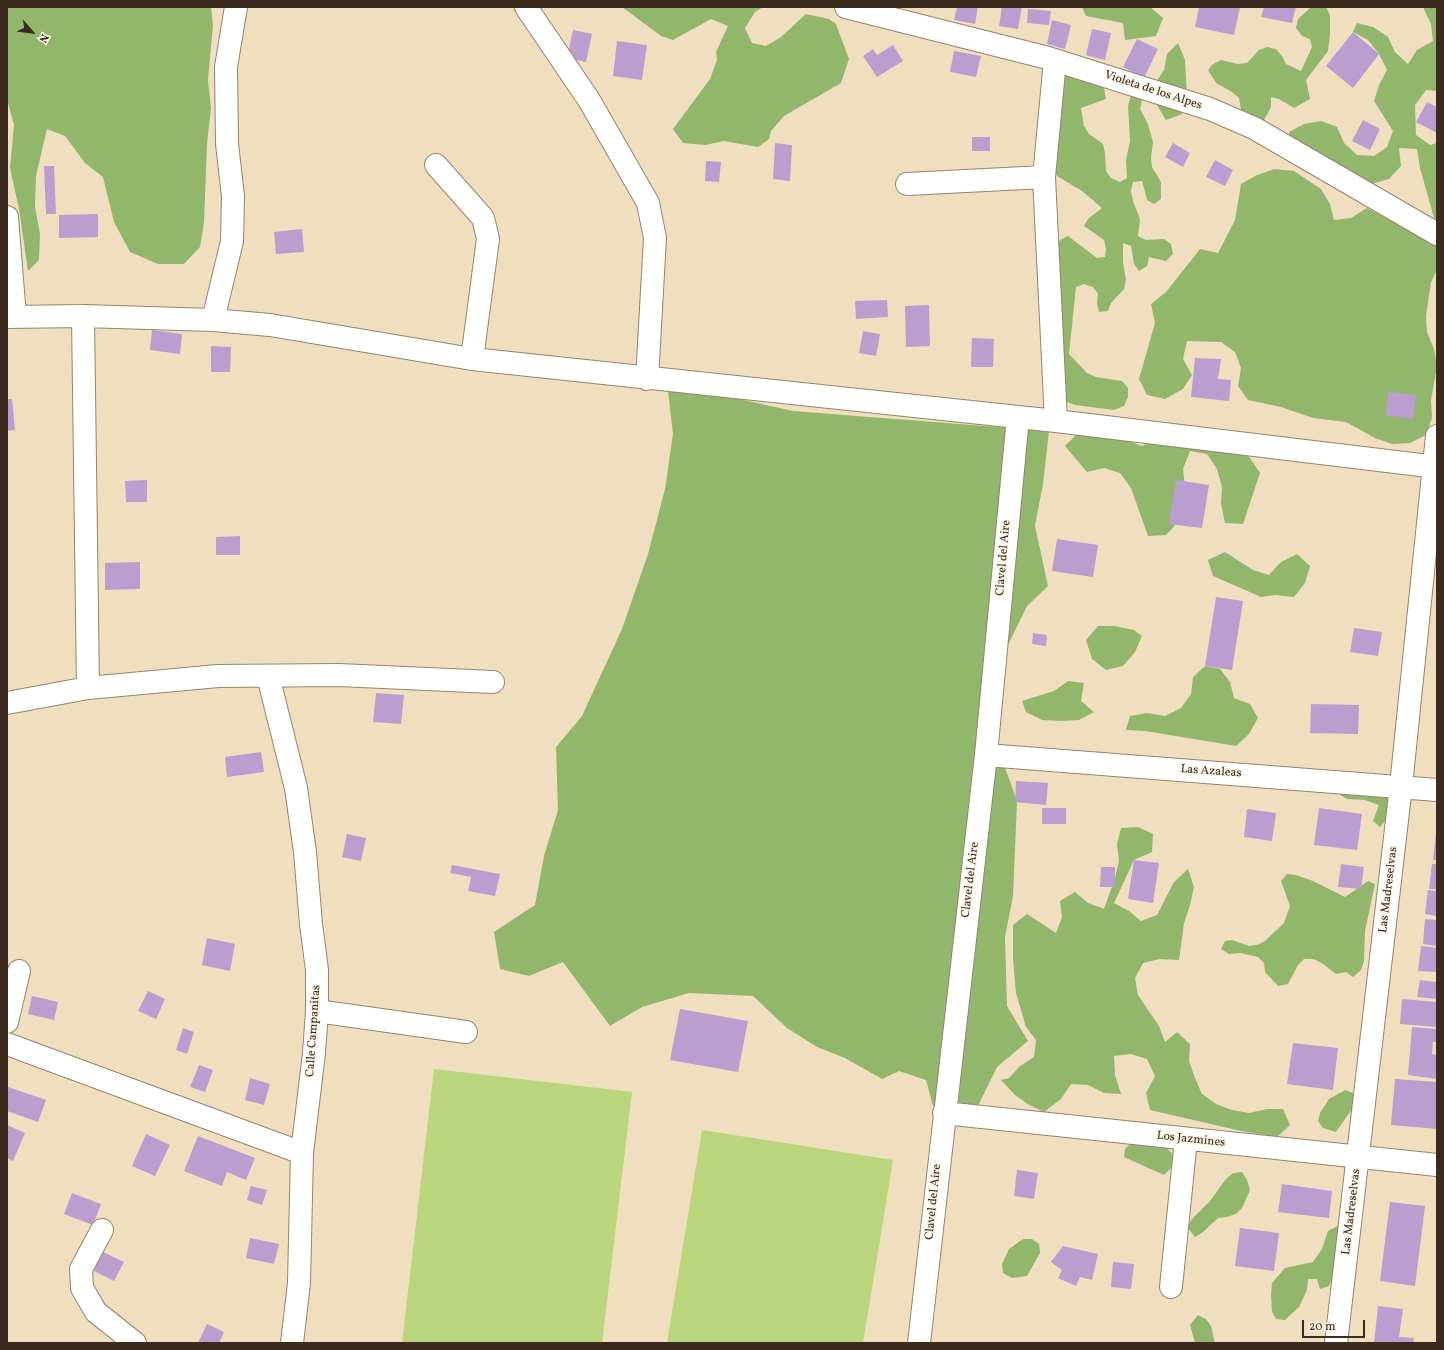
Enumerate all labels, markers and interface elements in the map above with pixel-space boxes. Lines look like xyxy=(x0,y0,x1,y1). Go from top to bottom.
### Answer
north arrow xyxy=(12,12,52,52)
text: N xyxy=(35,31,52,45)
street label: Violeta de los Alpes xyxy=(1103,68,1203,114)
street label: Clavel del Aire xyxy=(994,519,1014,597)
street label: Las Azaleas xyxy=(1180,763,1242,781)
street label: Clavel del Aire xyxy=(959,841,983,919)
street label: Las Madreselvas xyxy=(1377,846,1401,934)
street label: Calle Campanitas xyxy=(304,984,324,1078)
street label: Los Jazmines xyxy=(1156,1129,1226,1151)
street label: Clavel del Aire xyxy=(923,1163,945,1241)
street label: Las Madreselvas xyxy=(1340,1168,1364,1256)
scale bar xyxy=(1304,1312,1367,1338)
text: 20 m xyxy=(1309,1319,1336,1335)

